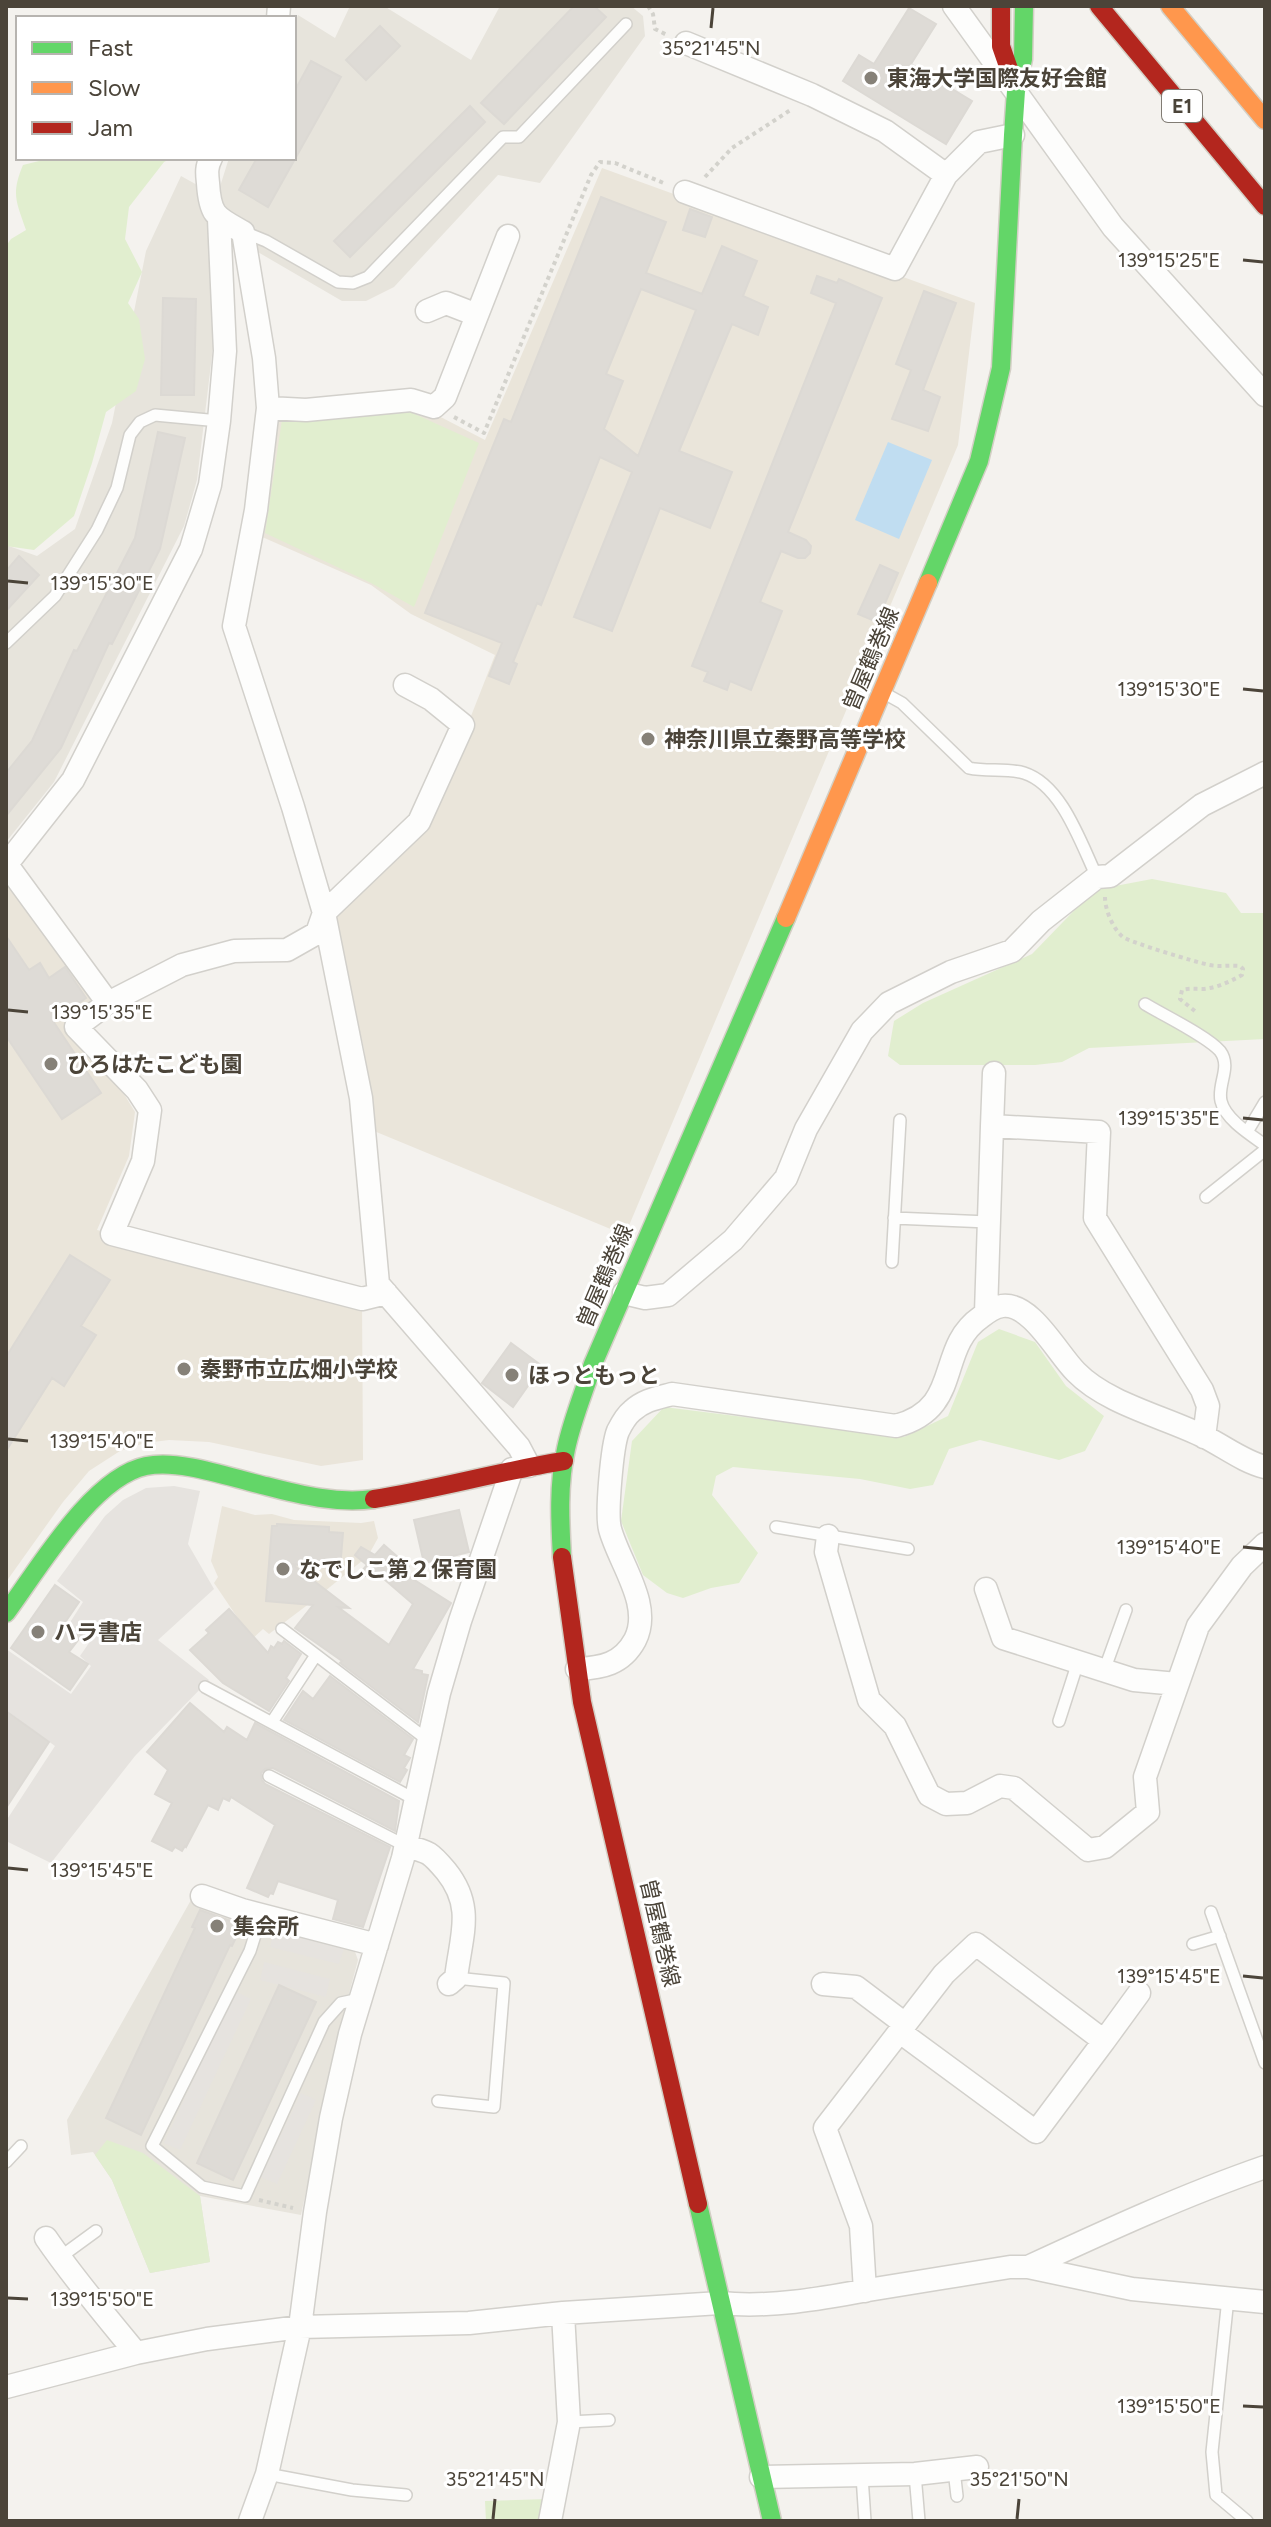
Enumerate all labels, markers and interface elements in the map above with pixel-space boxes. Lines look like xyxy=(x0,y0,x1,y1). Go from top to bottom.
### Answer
legend xyxy=(16,16,296,160)
text: Fast xyxy=(88,33,133,62)
text: 35°21'45"N xyxy=(662,36,761,60)
place label: 東海大学国際友好会館 xyxy=(887,65,1107,92)
marker: 東海大学国際友好会館 xyxy=(862,69,880,87)
text: Slow xyxy=(88,73,141,102)
road number: E1 xyxy=(1162,90,1202,122)
text: Jam xyxy=(88,113,133,142)
text: 139°15'25"E xyxy=(1118,248,1220,272)
text: 139°15'30"E xyxy=(50,571,154,595)
street label: 曽屋鶴巻線 xyxy=(837,603,905,715)
text: 139°15'30"E xyxy=(1117,677,1221,701)
place label: 神奈川県立秦野高等学校 xyxy=(664,726,906,753)
marker: 神奈川県立秦野高等学校 xyxy=(639,730,657,748)
text: 139°15'35"E xyxy=(51,1000,153,1024)
place label: ひろはたこども園 xyxy=(67,1051,243,1078)
marker: ひろはたこども園 xyxy=(42,1055,60,1073)
text: 139°15'35"E xyxy=(1118,1106,1220,1130)
street label: 曽屋鶴巻線 xyxy=(571,1220,639,1332)
place label: 秦野市立広畑小学校 xyxy=(200,1356,398,1383)
marker: 秦野市立広畑小学校 xyxy=(175,1360,193,1378)
place label: ほっともっと xyxy=(528,1362,660,1389)
marker: ほっともっと xyxy=(503,1366,521,1384)
text: 139°15'40"E xyxy=(49,1429,155,1453)
text: 139°15'40"E xyxy=(1116,1535,1222,1559)
place label: なでしこ第２保育園 xyxy=(299,1556,497,1583)
marker: なでしこ第２保育園 xyxy=(274,1560,292,1578)
place label: ハラ書店 xyxy=(54,1619,142,1646)
marker: ハラ書店 xyxy=(29,1623,47,1641)
text: 139°15'45"E xyxy=(50,1858,154,1882)
street label: 曽屋鶴巻線 xyxy=(634,1876,686,1990)
place label: 集会所 xyxy=(233,1913,299,1940)
marker: 集会所 xyxy=(208,1917,226,1935)
text: 139°15'45"E xyxy=(1117,1964,1221,1988)
text: 139°15'50"E xyxy=(50,2287,154,2311)
text: 139°15'50"E xyxy=(1117,2394,1221,2418)
text: 35°21'45"N xyxy=(446,2467,545,2491)
text: 35°21'50"N xyxy=(969,2467,1069,2491)

